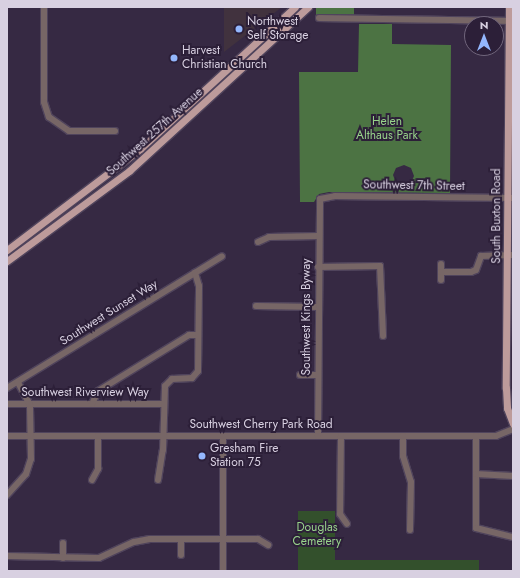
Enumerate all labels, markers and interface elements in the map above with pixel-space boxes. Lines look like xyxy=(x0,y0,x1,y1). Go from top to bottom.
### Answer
place label: Northwest Self Storage xyxy=(247,15,308,43)
north arrow xyxy=(464,16,504,56)
text: N xyxy=(480,17,488,33)
marker: Northwest Self Storage xyxy=(234,24,244,34)
place label: Harvest Christian Church xyxy=(182,44,267,72)
marker: Harvest Christian Church xyxy=(169,53,179,63)
street label: Southwest 257th Avenue xyxy=(104,85,206,179)
park label: Helen Althaus Park xyxy=(356,115,418,143)
street label: South Buxton Road xyxy=(490,168,504,264)
street label: Southwest 7th Street xyxy=(363,178,465,194)
street label: Southwest Kings Byway xyxy=(300,259,314,375)
street label: Southwest Sunset Way xyxy=(58,277,160,349)
street label: Southwest Riverview Way xyxy=(21,386,149,400)
street label: Southwest Cherry Park Road xyxy=(189,418,333,432)
place label: Gresham Fire Station 75 xyxy=(210,442,279,470)
marker: Gresham Fire Station 75 xyxy=(197,451,207,461)
park label: Douglas Cemetery xyxy=(293,521,341,549)

